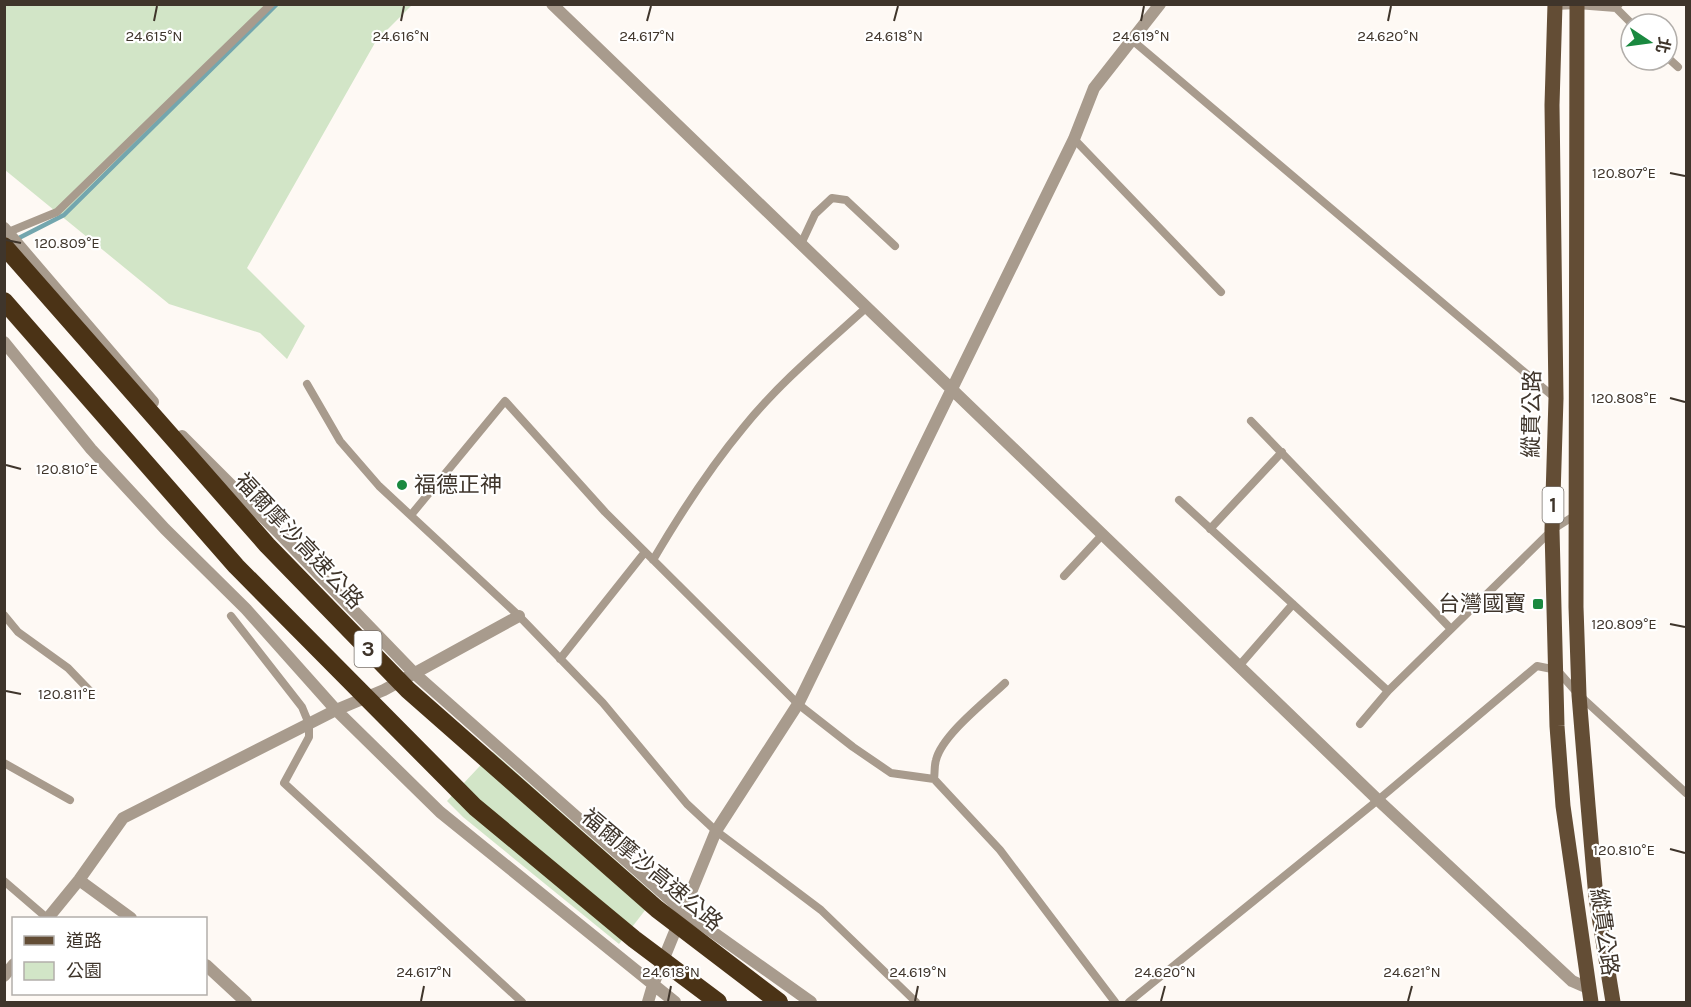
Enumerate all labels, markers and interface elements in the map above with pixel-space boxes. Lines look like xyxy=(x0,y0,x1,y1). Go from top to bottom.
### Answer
north arrow xyxy=(1619,12,1679,72)
text: 24.615°N xyxy=(125,27,183,45)
text: 24.616°N xyxy=(372,27,430,45)
text: 24.617°N xyxy=(619,27,675,45)
text: 24.618°N xyxy=(865,27,923,45)
text: 24.619°N xyxy=(1112,27,1170,45)
text: 24.620°N xyxy=(1357,27,1419,45)
text: 北 xyxy=(1652,35,1674,55)
text: 120.807°E xyxy=(1592,164,1656,182)
text: 120.809°E xyxy=(34,234,100,252)
street label: 縱貫公路 xyxy=(1518,370,1546,458)
text: 120.808°E xyxy=(1591,389,1657,407)
text: 120.810°E xyxy=(36,460,98,478)
street label: 福爾摩沙高速公路 xyxy=(229,468,369,614)
place label: 福德正神 xyxy=(414,472,502,498)
marker: 福德正神 xyxy=(395,478,409,492)
road number: 1 xyxy=(1542,487,1564,523)
place label: 台灣國寶 xyxy=(1438,591,1526,617)
marker: 台灣國寶 xyxy=(1531,597,1545,611)
text: 120.809°E xyxy=(1591,615,1657,633)
road number: 3 xyxy=(354,631,382,667)
text: 120.811°E xyxy=(38,685,96,703)
street label: 福爾摩沙高速公路 xyxy=(576,803,728,937)
text: 120.810°E xyxy=(1593,841,1655,859)
street label: 縱貫公路 xyxy=(1585,887,1623,977)
legend xyxy=(12,917,207,995)
text: 道路 xyxy=(66,930,102,952)
text: 公園 xyxy=(66,960,102,982)
text: 24.617°N xyxy=(396,963,452,981)
text: 24.618°N xyxy=(642,963,700,981)
text: 24.619°N xyxy=(889,963,947,981)
text: 24.620°N xyxy=(1134,963,1196,981)
text: 24.621°N xyxy=(1383,963,1441,981)

